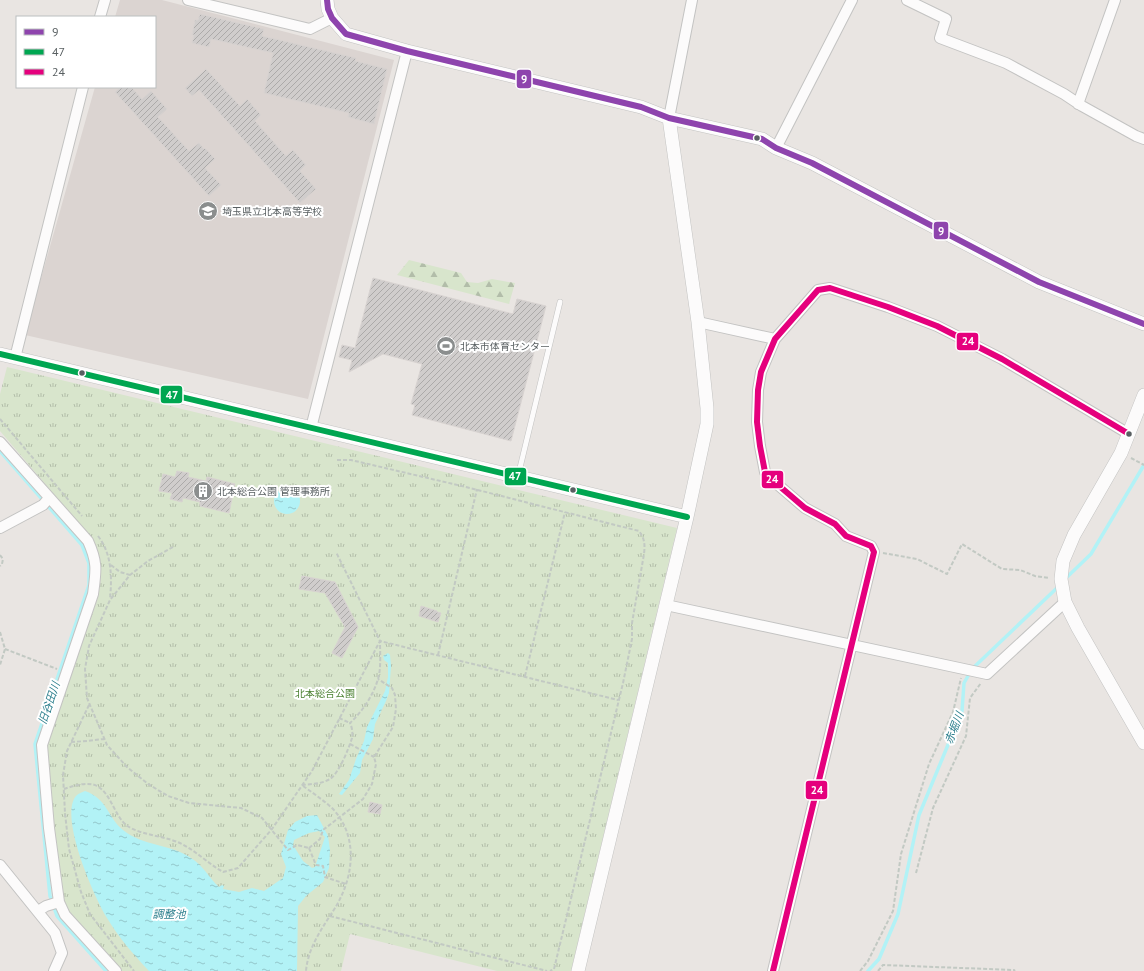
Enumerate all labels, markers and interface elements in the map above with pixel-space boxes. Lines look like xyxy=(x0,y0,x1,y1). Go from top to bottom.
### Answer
legend xyxy=(16,16,156,88)
text: 9 xyxy=(52,24,59,39)
text: 47 xyxy=(52,44,65,59)
text: 24 xyxy=(52,64,66,79)
line badge: 9 xyxy=(516,69,532,89)
text: 9 xyxy=(521,72,527,86)
unlabelled marker xyxy=(752,133,762,143)
school or university icon: 埼玉県立北本高等学校 xyxy=(197,200,219,222)
place label: 埼玉県立北本高等学校 xyxy=(222,205,322,218)
line badge: 9 xyxy=(933,221,949,240)
text: 9 xyxy=(938,224,944,238)
line badge: 24 xyxy=(956,332,979,351)
text: 24 xyxy=(962,334,975,348)
sports icon: 北本市体育センター xyxy=(435,335,457,357)
place label: 北本市体育センター xyxy=(460,340,550,353)
unlabelled marker xyxy=(77,368,87,378)
line badge: 47 xyxy=(160,385,183,404)
text: 47 xyxy=(166,388,178,402)
unlabelled marker xyxy=(1124,429,1134,439)
line badge: 47 xyxy=(504,467,527,486)
text: 47 xyxy=(509,469,521,483)
line badge: 24 xyxy=(761,470,784,489)
text: 24 xyxy=(766,472,779,486)
building icon: 北本総合公園 管理事務所 xyxy=(192,480,214,502)
place label: 北本総合公園 管理事務所 xyxy=(217,485,330,498)
unlabelled marker xyxy=(568,485,578,495)
water label: 旧谷田川 xyxy=(35,679,63,726)
park label: 北本総合公園 xyxy=(295,687,355,700)
water label: 赤堀川 xyxy=(942,709,967,746)
line badge: 24 xyxy=(805,780,828,800)
text: 24 xyxy=(811,783,824,797)
water label: 調整池 xyxy=(153,907,186,921)

